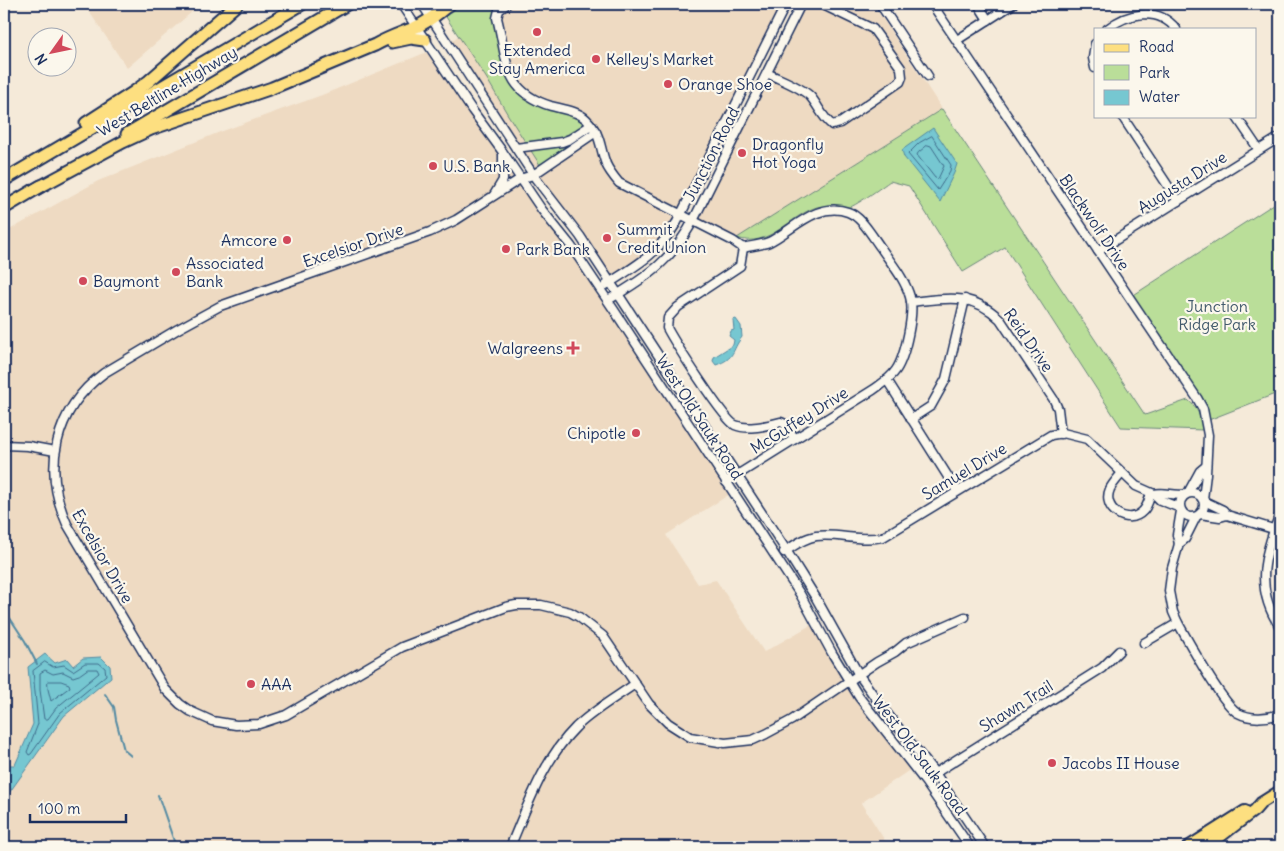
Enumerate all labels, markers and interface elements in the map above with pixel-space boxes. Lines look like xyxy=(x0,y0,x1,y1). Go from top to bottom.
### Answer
marker: Extended Stay America xyxy=(531,26,543,38)
north arrow xyxy=(28,28,78,78)
legend xyxy=(1094,28,1256,118)
text: Road xyxy=(1139,37,1174,56)
place label: Extended Stay America xyxy=(489,40,585,78)
street label: West Beltline Highway xyxy=(93,41,241,141)
place label: Kelley's Market xyxy=(606,49,714,69)
text: N xyxy=(31,50,51,68)
marker: Kelley's Market xyxy=(590,53,602,65)
text: Park xyxy=(1139,63,1170,82)
place label: Orange Shoe xyxy=(678,74,772,94)
marker: Orange Shoe xyxy=(662,78,674,90)
text: Water xyxy=(1139,87,1180,106)
street label: Junction Road xyxy=(679,103,743,205)
place label: Dragonfly Hot Yoga xyxy=(752,134,824,172)
marker: Dragonfly Hot Yoga xyxy=(736,147,748,159)
street label: Augusta Drive xyxy=(1134,147,1230,217)
place label: U.S. Bank xyxy=(443,156,510,176)
marker: U.S. Bank xyxy=(427,160,439,172)
street label: Blackwolf Drive xyxy=(1056,170,1134,274)
street label: Excelsior Drive xyxy=(300,218,406,272)
place label: Summit Credit Union xyxy=(617,219,706,257)
place label: Amcore xyxy=(221,230,277,250)
marker: Summit Credit Union xyxy=(601,232,613,244)
marker: Amcore xyxy=(281,234,293,246)
place label: Park Bank xyxy=(516,239,590,259)
marker: Park Bank xyxy=(500,243,512,255)
place label: Associated Bank xyxy=(186,253,264,291)
marker: Associated Bank xyxy=(170,266,182,278)
place label: Baymont xyxy=(93,271,160,291)
marker: Baymont xyxy=(77,275,89,287)
park label: Junction Ridge Park xyxy=(1178,296,1256,334)
street label: Reid Drive xyxy=(1000,304,1058,376)
place label: Walgreens xyxy=(487,338,563,358)
marker: Walgreens xyxy=(567,342,579,354)
street label: West Old Sauk Road xyxy=(652,351,748,483)
street label: McGuffey Drive xyxy=(747,382,851,458)
place label: Chipotle xyxy=(567,423,626,443)
marker: Chipotle xyxy=(630,427,642,439)
street label: Samuel Drive xyxy=(918,438,1010,504)
street label: Excelsior Drive xyxy=(68,506,138,606)
place label: AAA xyxy=(261,674,292,694)
street label: Shawn Trail xyxy=(976,676,1056,736)
marker: AAA xyxy=(245,678,257,690)
street label: West Old Sauk Road xyxy=(868,691,972,819)
place label: Jacobs II House xyxy=(1062,753,1180,773)
marker: Jacobs II House xyxy=(1046,757,1058,769)
scale bar xyxy=(30,791,126,823)
text: 100 m xyxy=(38,799,80,818)

